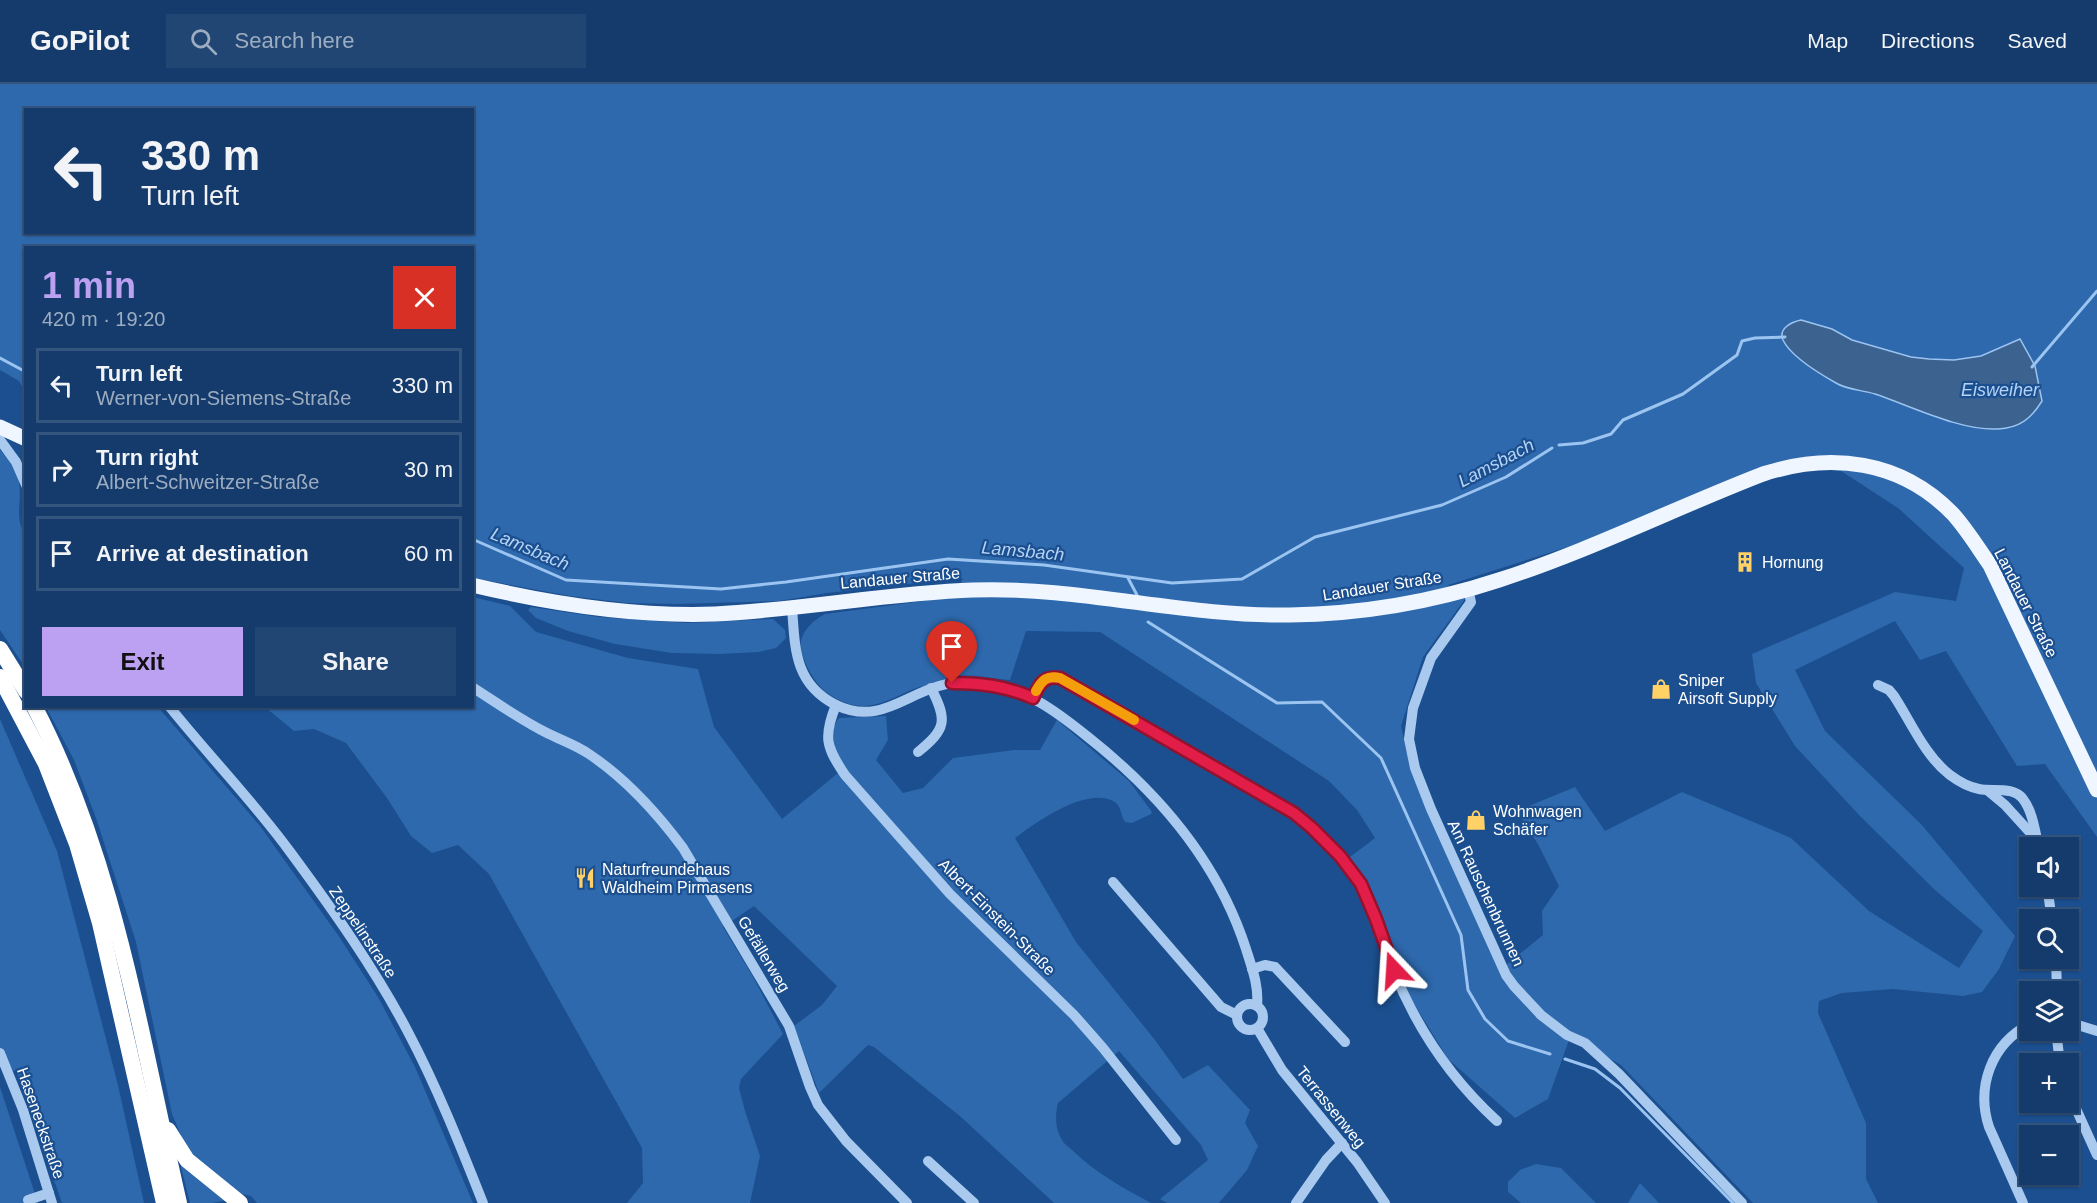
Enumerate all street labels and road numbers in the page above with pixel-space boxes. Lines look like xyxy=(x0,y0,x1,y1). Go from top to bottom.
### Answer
street label: Landauer Straße xyxy=(1991,546,2061,660)
street label: Landauer Straße xyxy=(839,564,961,592)
street label: Landauer Straße xyxy=(1321,568,1443,604)
street label: Am Rauschenbrunnen xyxy=(1445,817,1527,969)
street label: Albert-Einstein-Straße xyxy=(935,855,1059,979)
street label: Zeppelinstraße xyxy=(326,883,400,981)
street label: Gefällerweg xyxy=(735,913,793,995)
street label: Terrassenweg xyxy=(1293,1063,1369,1151)
street label: Haseneckstraße xyxy=(14,1065,68,1181)

